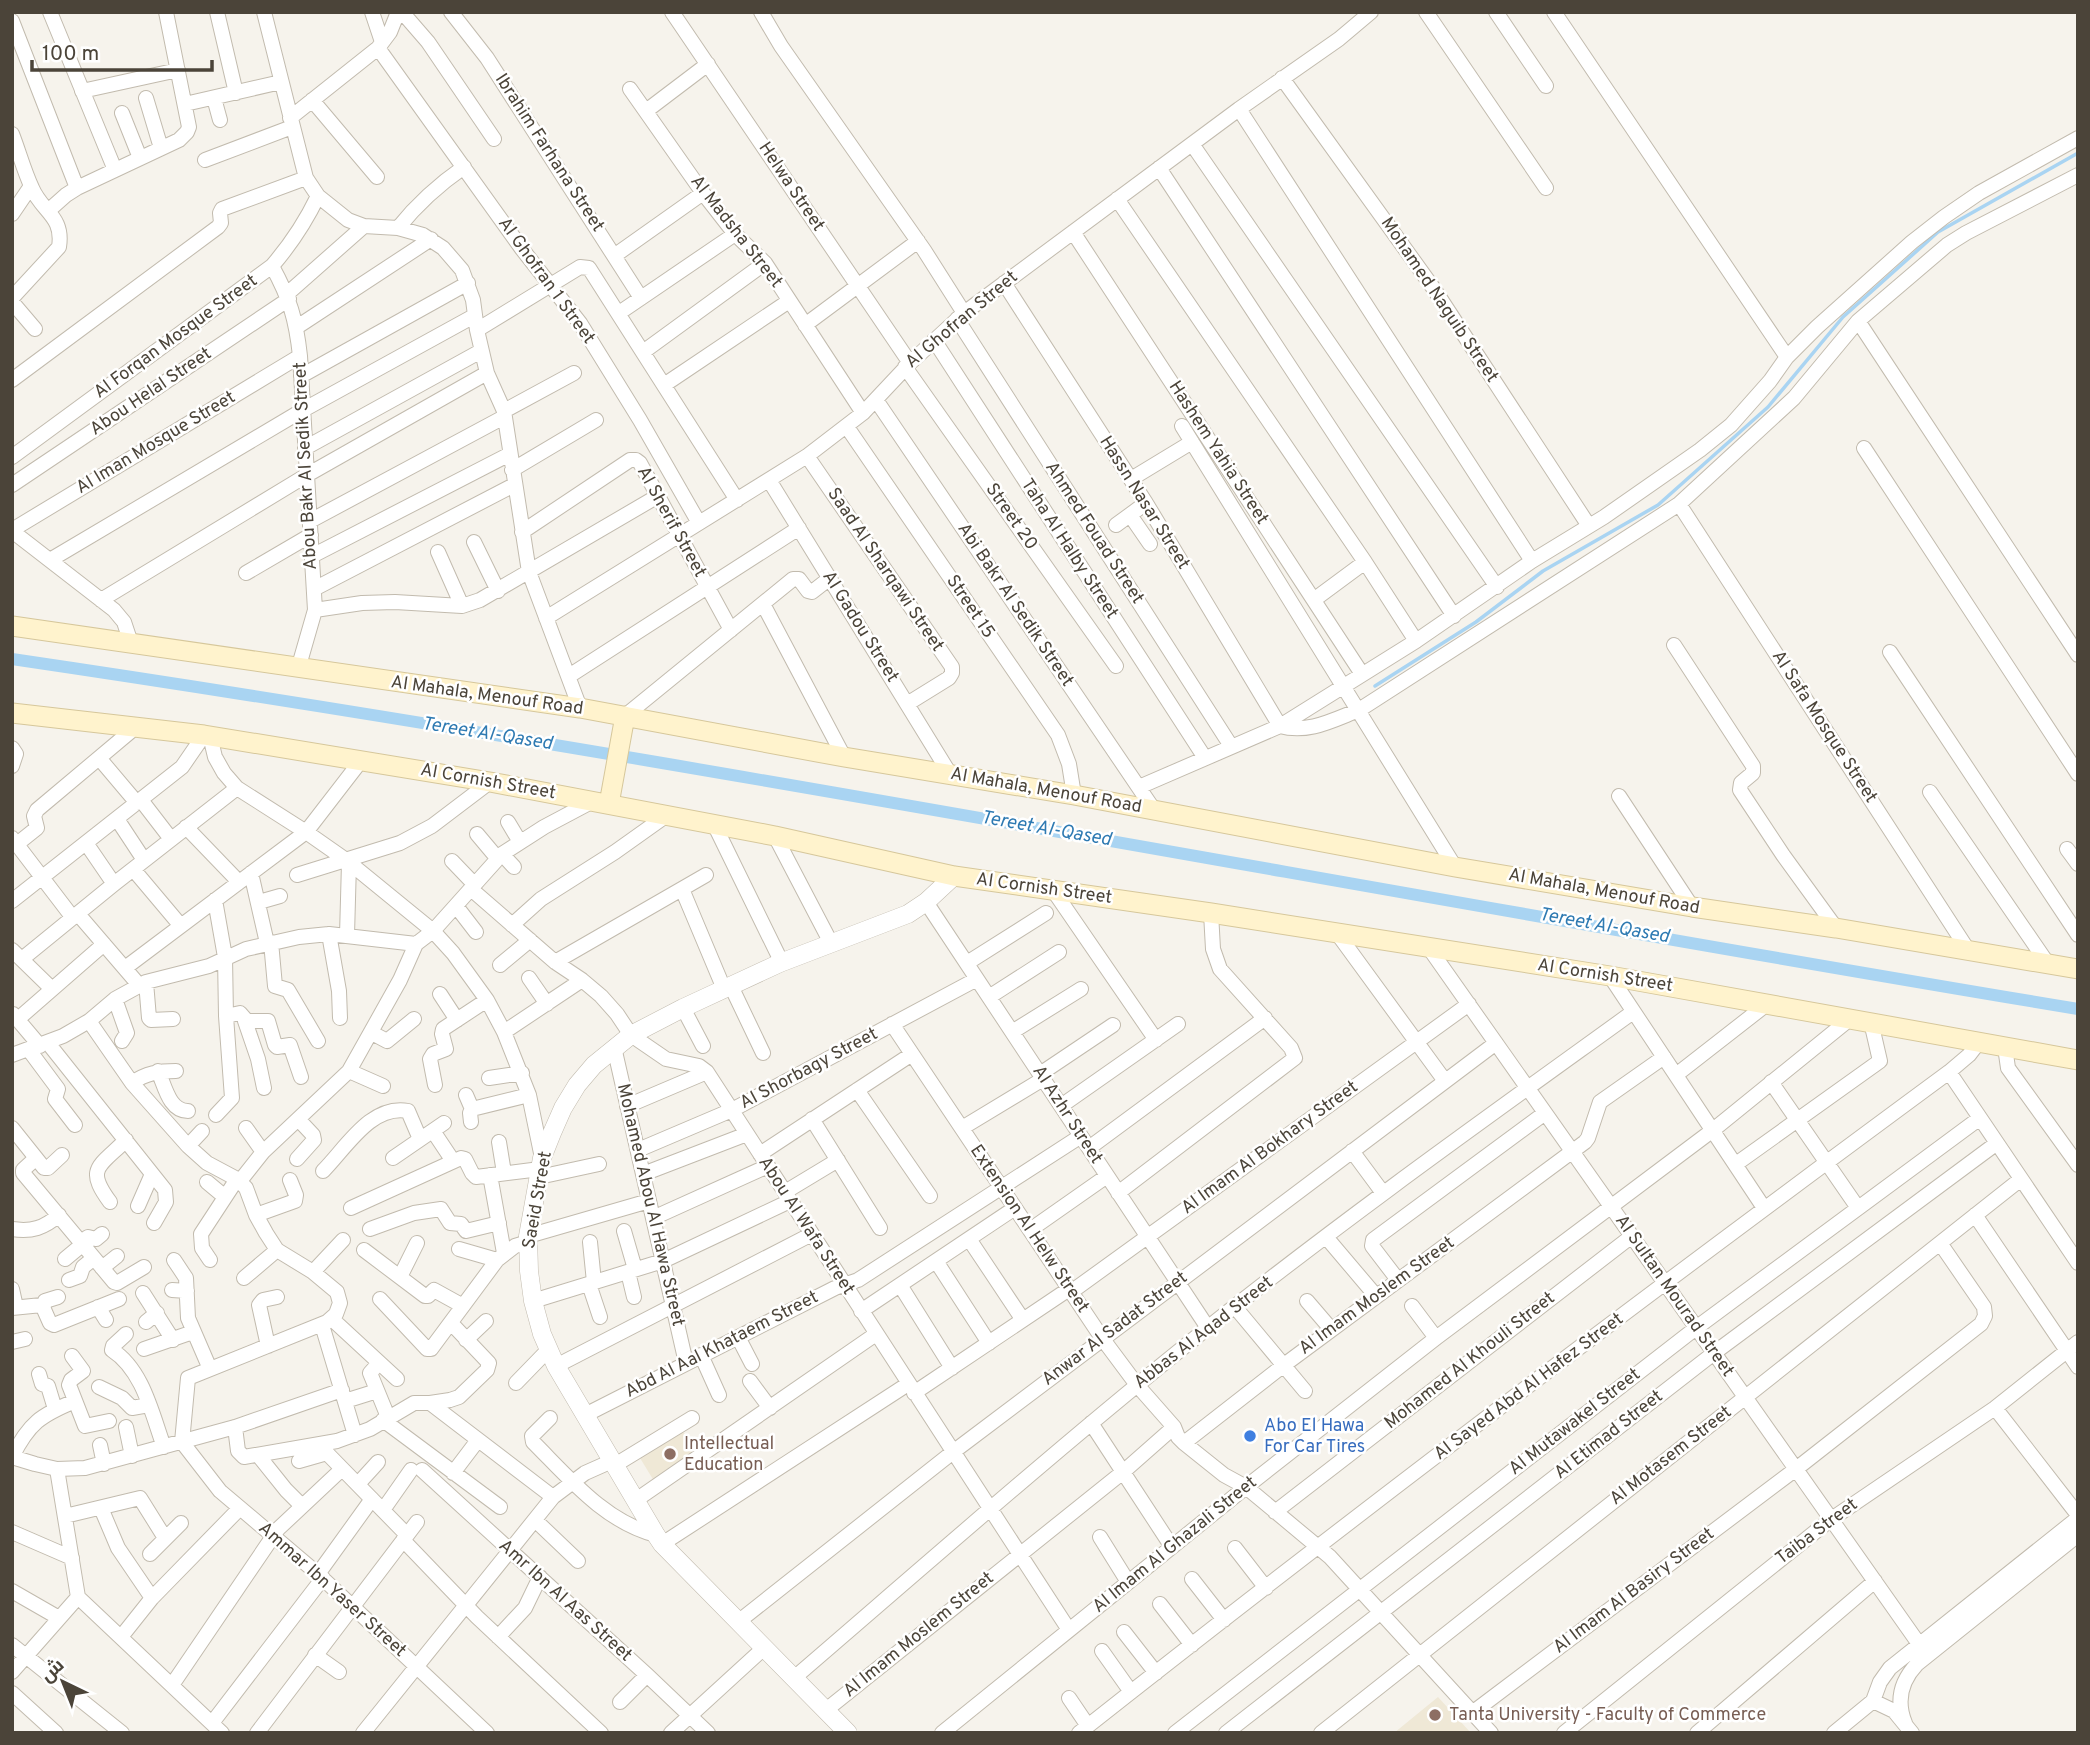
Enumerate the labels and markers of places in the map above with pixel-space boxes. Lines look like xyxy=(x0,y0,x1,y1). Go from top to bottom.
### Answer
place label: Abo El Hawa For Car Tires xyxy=(1264,1415,1365,1459)
marker: Abo El Hawa For Car Tires xyxy=(1242,1428,1258,1444)
place label: Intellectual Education xyxy=(684,1433,774,1477)
marker: Intellectual Education xyxy=(662,1446,678,1462)
place label: Tanta University - Faculty of Commerce xyxy=(1449,1704,1766,1727)
marker: Tanta University - Faculty of Commerce xyxy=(1427,1707,1443,1723)

